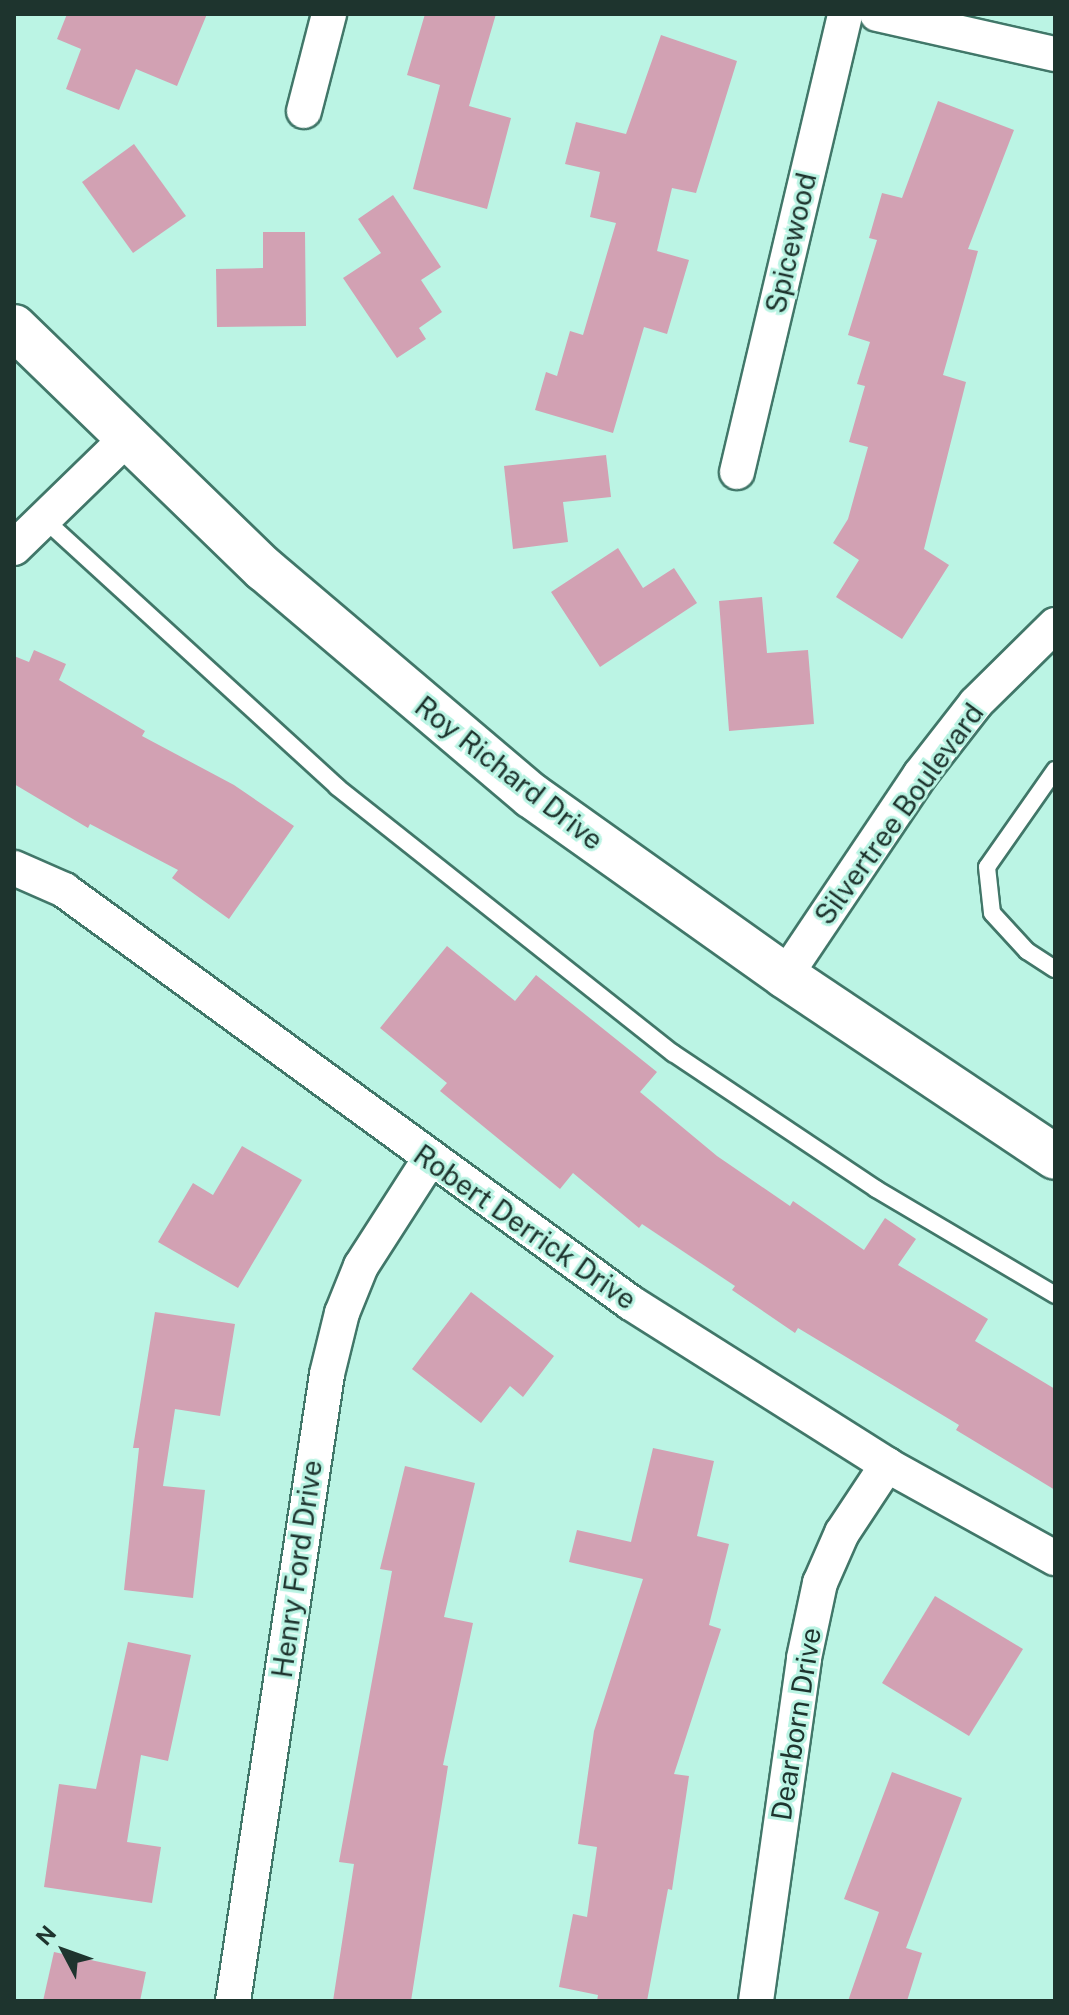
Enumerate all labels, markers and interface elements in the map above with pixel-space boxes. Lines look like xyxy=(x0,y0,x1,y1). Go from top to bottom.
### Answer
street label: Spicewood xyxy=(759,170,823,316)
street label: Roy Richard Drive xyxy=(408,689,610,857)
street label: Silvertree Boulevard xyxy=(807,697,991,931)
street label: Robert Derrick Drive xyxy=(407,1138,643,1316)
street label: Henry Ford Drive xyxy=(265,1458,329,1680)
street label: Dearborn Drive xyxy=(764,1625,828,1823)
north arrow xyxy=(24,1911,104,1991)
text: N xyxy=(30,1920,61,1950)

